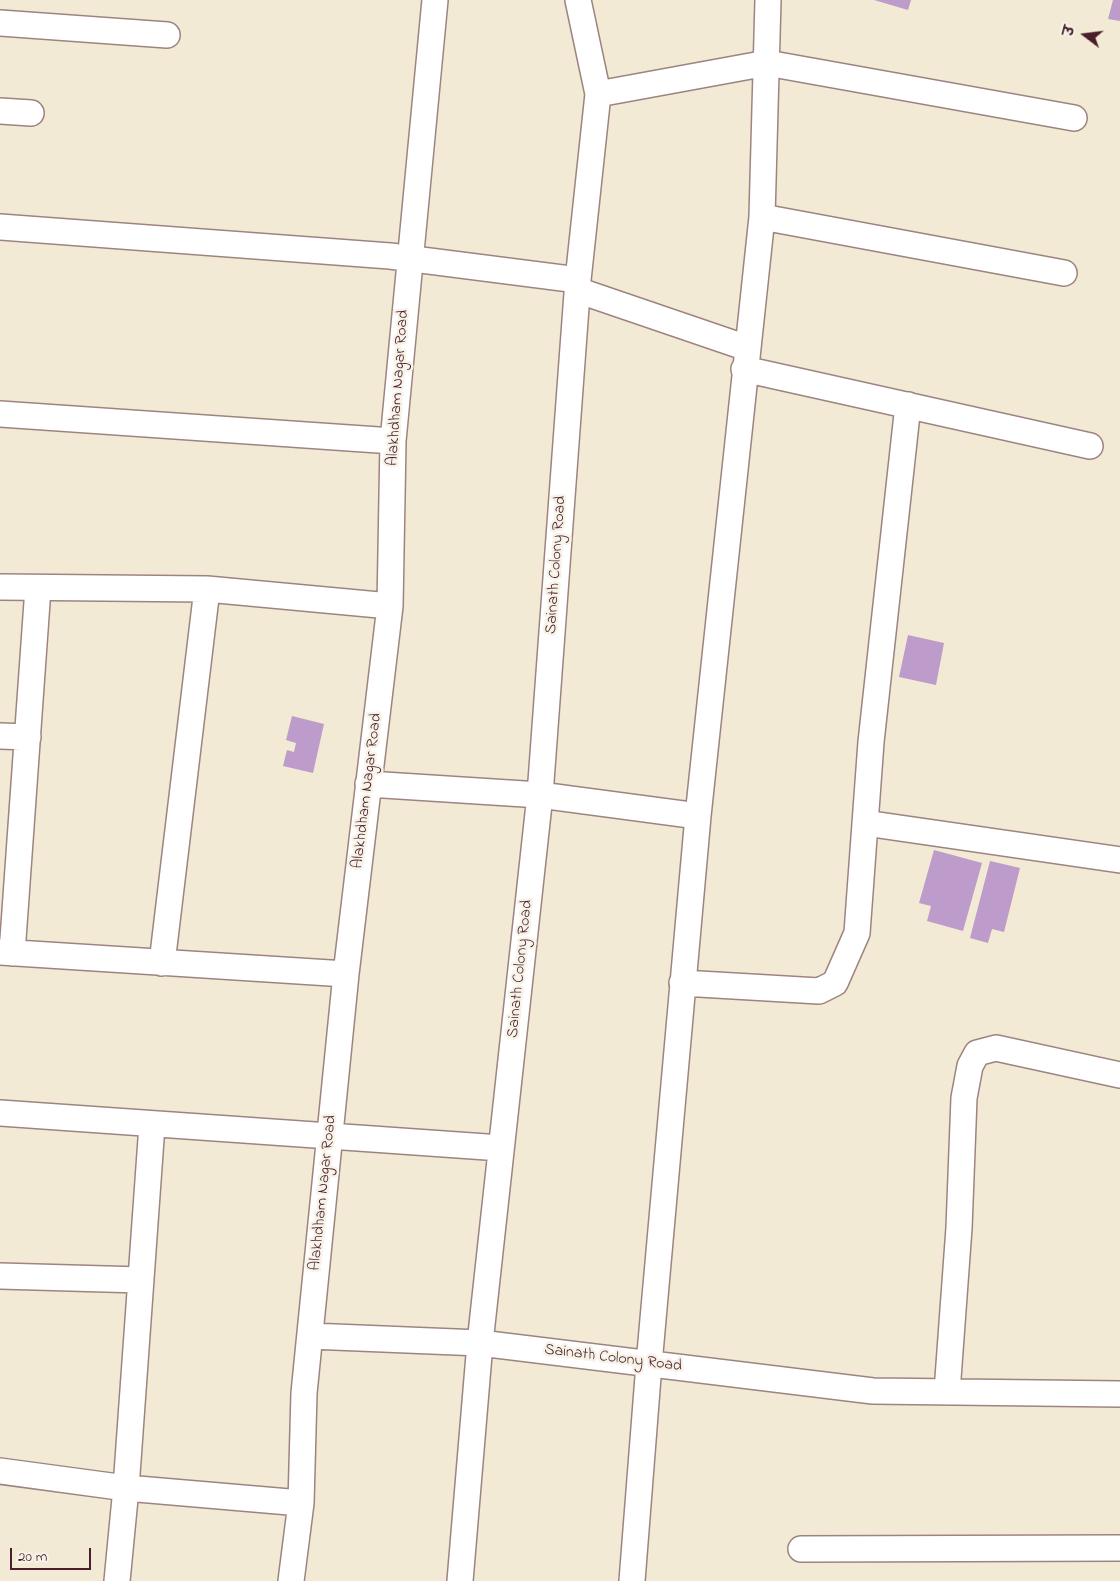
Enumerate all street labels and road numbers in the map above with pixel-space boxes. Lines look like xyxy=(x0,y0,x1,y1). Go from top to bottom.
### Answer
street label: Alakhdham Nagar Road xyxy=(384,309,414,467)
street label: Sainath Colony Road xyxy=(543,495,571,635)
street label: Alakhdham Nagar Road xyxy=(349,712,387,870)
street label: Sainath Colony Road xyxy=(504,899,538,1039)
street label: Alakhdham Nagar Road xyxy=(306,1114,342,1272)
street label: Sainath Colony Road xyxy=(543,1341,683,1377)

